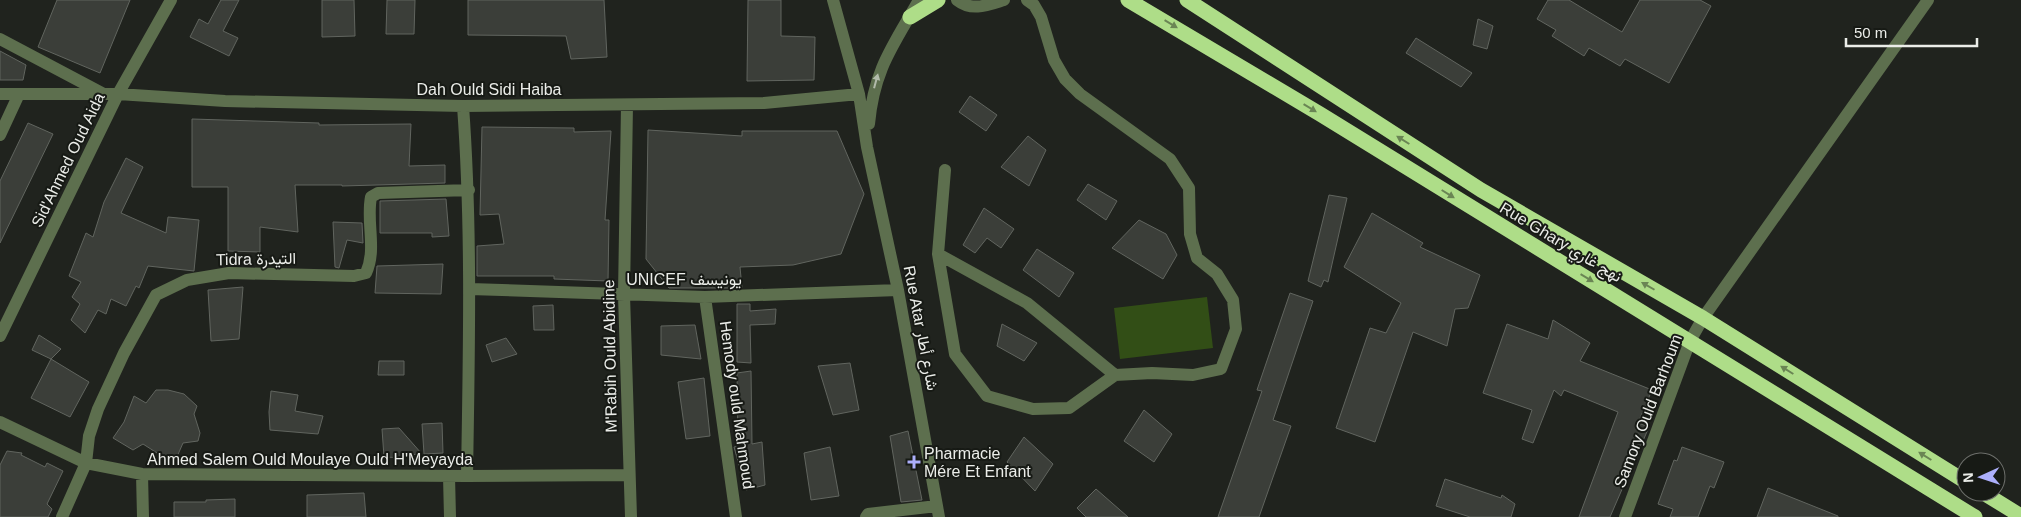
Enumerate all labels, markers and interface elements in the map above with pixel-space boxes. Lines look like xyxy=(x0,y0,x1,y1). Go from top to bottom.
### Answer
scale bar xyxy=(1846,15,1977,47)
one-way arrow xyxy=(1164,19,1177,28)
text: 50 m xyxy=(1854,24,1887,41)
one-way arrow xyxy=(872,74,880,89)
street label: Dah Ould Sidi Haiba xyxy=(417,81,562,98)
street label: Sid'Ahmed Oud Aida xyxy=(28,90,108,230)
one-way arrow xyxy=(1304,103,1317,112)
one-way arrow xyxy=(1396,135,1409,145)
one-way arrow xyxy=(1441,189,1455,198)
street label: Rue Ghary نهج غاري xyxy=(1494,199,1625,289)
street label: Tidra التيدرة xyxy=(216,250,296,270)
street label: Rue Atar شارع أطار xyxy=(898,264,941,393)
street label: UNICEF يونيسف xyxy=(626,271,742,290)
one-way arrow xyxy=(1580,274,1593,283)
street label: M'Rabih Ould Abidine xyxy=(600,279,620,433)
one-way arrow xyxy=(1641,281,1654,290)
street label: Hemody ould Mahmoud xyxy=(717,320,757,490)
street label: Samory Ould Barhoum xyxy=(1611,332,1685,490)
one-way arrow xyxy=(1780,365,1793,374)
place label: Pharmacie Mére Et Enfant xyxy=(924,445,1031,480)
street label: Ahmed Salem Ould Moulaye Ould H'Meyayda xyxy=(147,451,473,468)
one-way arrow xyxy=(1918,451,1931,461)
north arrow xyxy=(1956,452,2006,502)
marker: Pharmacie Mére Et Enfant xyxy=(908,456,920,468)
text: N xyxy=(1960,472,1976,483)

